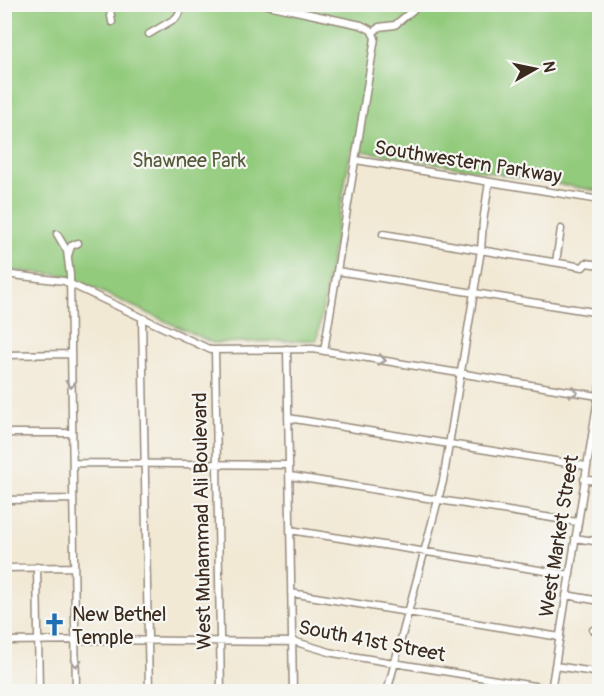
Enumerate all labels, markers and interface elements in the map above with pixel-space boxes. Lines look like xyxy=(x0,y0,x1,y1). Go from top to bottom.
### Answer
north arrow xyxy=(505,39,565,99)
text: N xyxy=(538,60,560,74)
street label: Southwestern Parkway xyxy=(373,135,564,189)
park label: Shawnee Park xyxy=(132,148,247,173)
one-way arrow xyxy=(377,354,386,366)
one-way arrow xyxy=(65,379,77,388)
one-way arrow xyxy=(570,385,579,397)
street label: West Muhammad Ali Boulevard xyxy=(187,392,217,650)
street label: West Market Street xyxy=(534,452,584,619)
place label: New Bethel Temple xyxy=(72,602,166,650)
church icon: New Bethel Temple xyxy=(41,612,67,638)
street label: South 41st Street xyxy=(296,614,449,668)
one-way arrow xyxy=(70,658,82,667)

